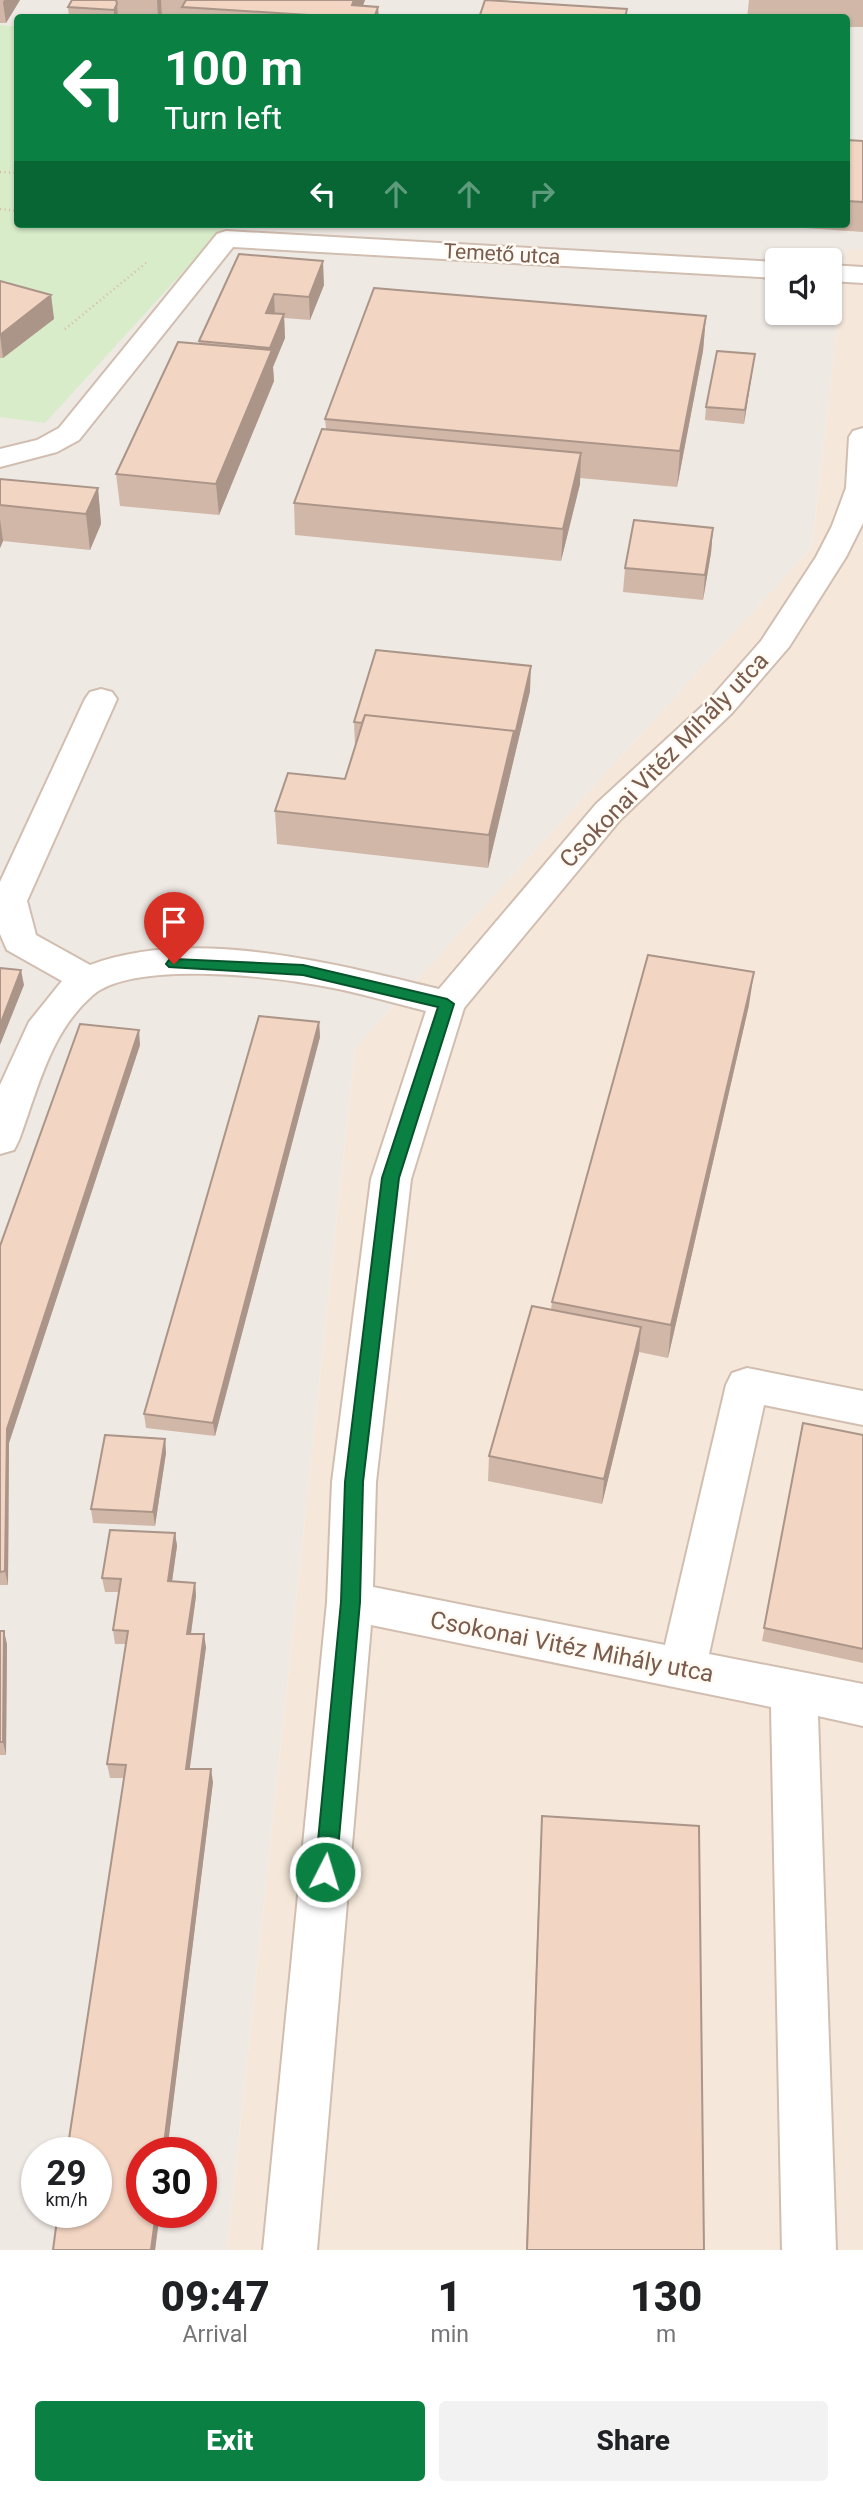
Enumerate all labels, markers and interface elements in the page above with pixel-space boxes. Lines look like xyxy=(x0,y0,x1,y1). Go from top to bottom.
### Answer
text: 100 m xyxy=(164,40,303,97)
icon: left xyxy=(49,42,140,133)
text: Turn left xyxy=(164,99,282,137)
icon: left xyxy=(304,175,342,213)
icon: ahead xyxy=(377,175,415,213)
icon: ahead xyxy=(450,175,488,213)
icon: right xyxy=(523,175,561,213)
street label: Temető utca xyxy=(443,239,561,269)
map controls xyxy=(765,248,842,325)
button: sound xyxy=(765,248,842,325)
street label: Csokonai Vitéz Mihály utca xyxy=(554,647,774,873)
pin xyxy=(144,892,204,964)
icon: arrive xyxy=(155,903,193,941)
street label: Csokonai Vitéz Mihály utca xyxy=(428,1606,716,1688)
position arrow xyxy=(288,1835,362,1909)
speed limit sign: 30 xyxy=(126,2137,217,2228)
text: 29 xyxy=(46,2153,87,2194)
text: km/h xyxy=(45,2189,88,2210)
text: 09:47 xyxy=(161,2272,270,2321)
text: 1 xyxy=(438,2272,462,2321)
text: 130 xyxy=(630,2272,702,2321)
text: Arrival xyxy=(183,2321,248,2348)
text: min xyxy=(430,2321,469,2348)
text: m xyxy=(656,2321,676,2348)
button: Exit xyxy=(35,2401,425,2481)
button: Share xyxy=(439,2401,828,2481)

